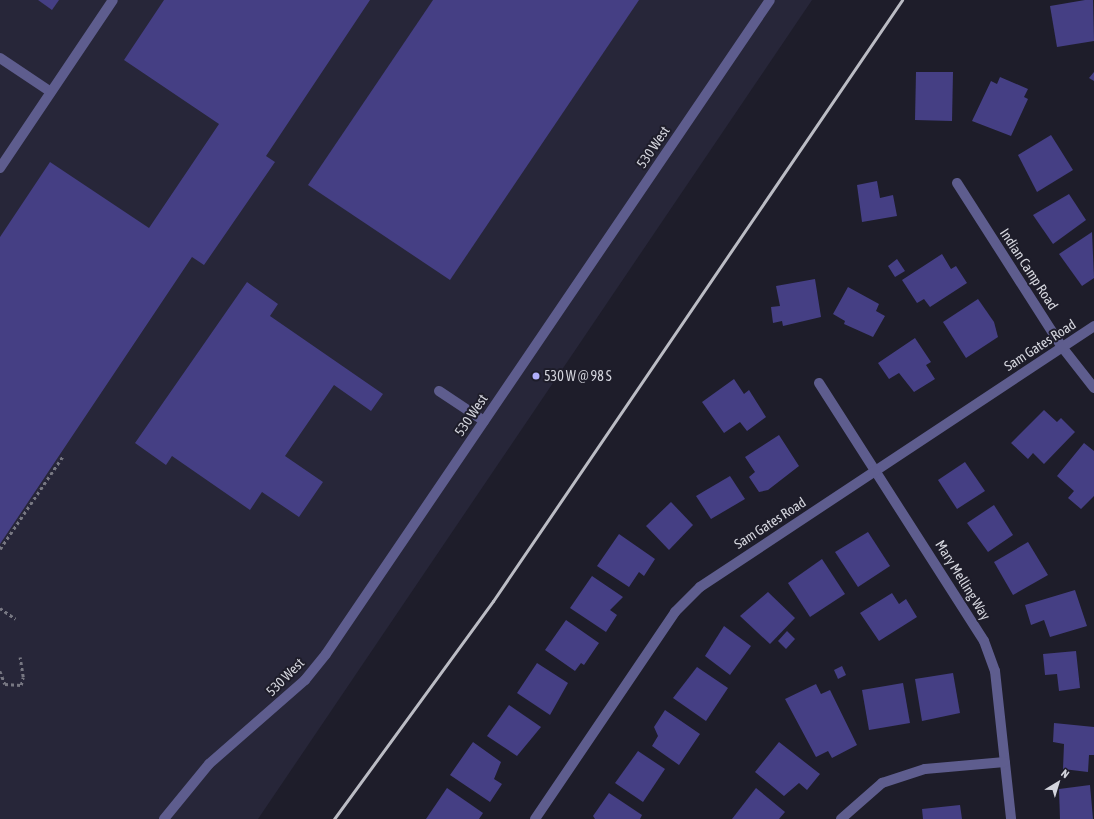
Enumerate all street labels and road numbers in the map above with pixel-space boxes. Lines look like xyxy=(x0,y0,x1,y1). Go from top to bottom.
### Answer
street label: 530 West xyxy=(633,123,673,171)
street label: Indian Camp Road xyxy=(996,225,1062,313)
street label: Sam Gates Road xyxy=(1001,316,1079,374)
street label: 530 West xyxy=(451,391,491,439)
street label: Sam Gates Road xyxy=(731,494,809,552)
street label: Mary Melling Way xyxy=(932,537,994,623)
street label: 530 West xyxy=(263,655,307,699)

